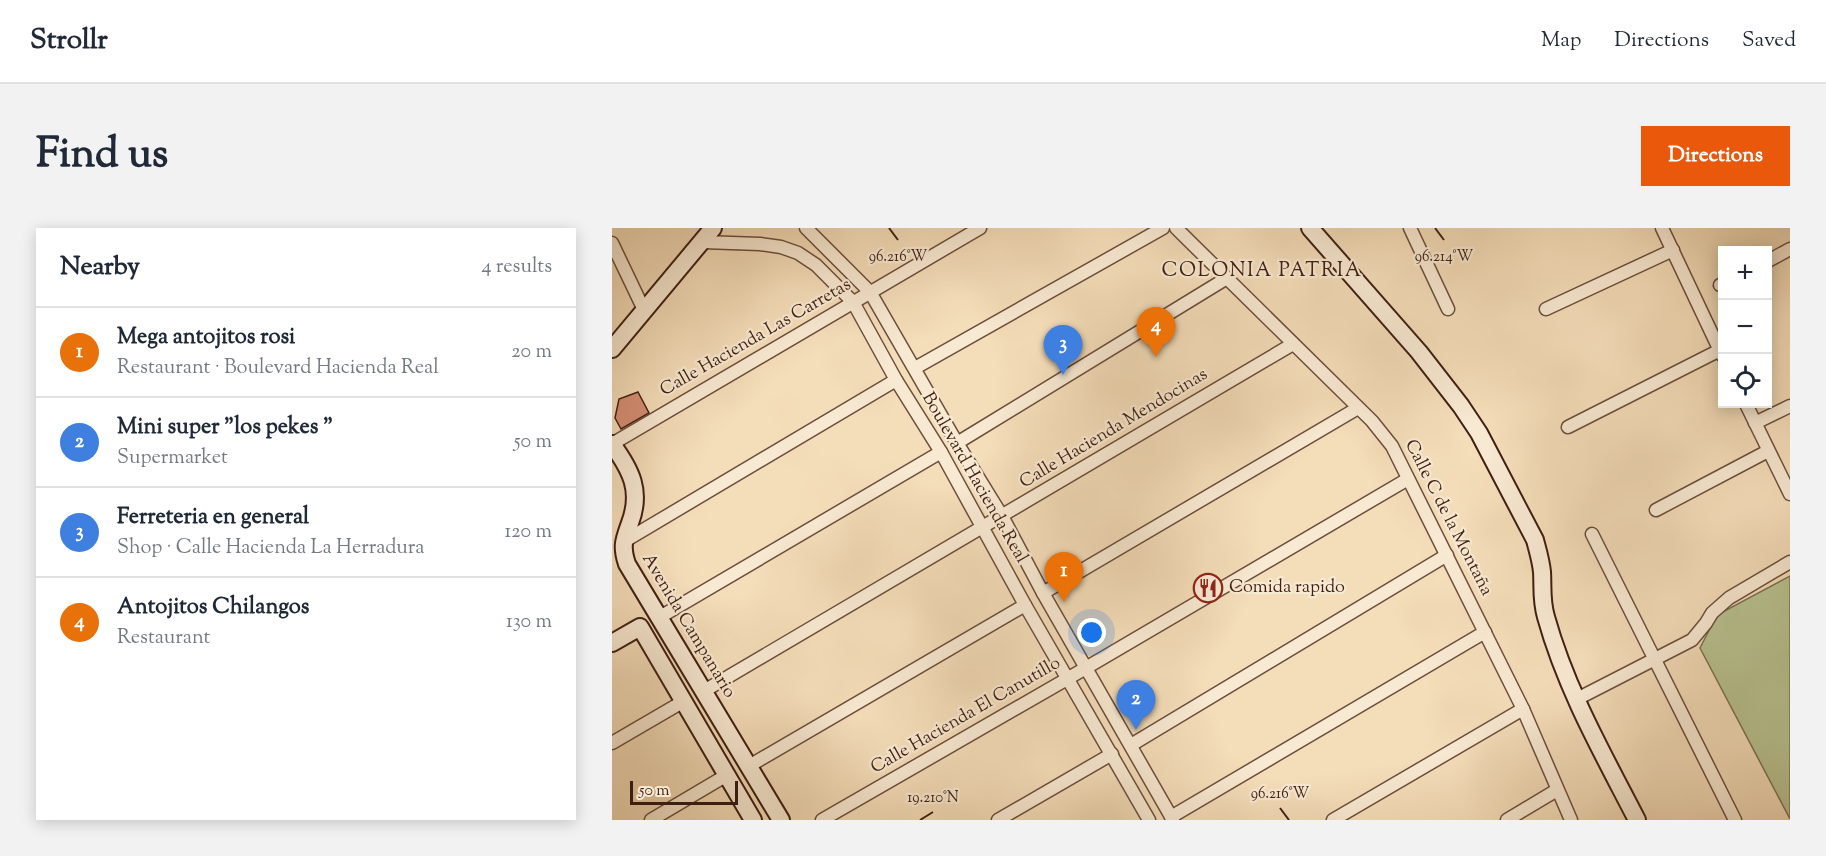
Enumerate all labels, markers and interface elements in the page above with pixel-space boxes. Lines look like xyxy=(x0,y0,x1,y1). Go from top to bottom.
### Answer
text: Strollr xyxy=(30,21,108,61)
text: Map xyxy=(1541,26,1581,56)
text: Directions xyxy=(1614,26,1709,56)
text: Saved xyxy=(1742,26,1796,56)
text: Find us xyxy=(36,126,168,186)
button: Directions xyxy=(1641,126,1790,186)
map controls xyxy=(1718,246,1772,408)
button: + xyxy=(1718,246,1772,300)
text: 96.216°W xyxy=(869,247,928,268)
text: 96.214°W xyxy=(1415,247,1474,268)
text: Nearby xyxy=(60,249,140,286)
text: 4 results xyxy=(481,253,552,282)
district label: COLONIA PATRIA xyxy=(1161,257,1363,286)
street label: Calle Hacienda Las Carretas xyxy=(656,273,856,403)
button: − xyxy=(1718,300,1772,354)
pin: 4 xyxy=(1136,308,1176,357)
text: Mega antojitos rosi xyxy=(117,322,295,354)
pin: 3 xyxy=(1044,326,1082,375)
text: 1 xyxy=(76,338,83,367)
text: 20 m xyxy=(511,338,552,367)
text: Restaurant · Boulevard Hacienda Real xyxy=(117,354,439,383)
button: locate xyxy=(1718,354,1772,408)
street label: Calle Hacienda Mendocinas xyxy=(1015,362,1213,496)
street label: Boulevard Hacienda Real xyxy=(914,388,1034,568)
text: Mini super "los pekes " xyxy=(117,412,333,444)
text: 2 xyxy=(75,428,84,457)
text: 50 m xyxy=(514,428,552,457)
street label: Calle C de la Montaña xyxy=(1397,435,1499,601)
text: Supermarket xyxy=(117,444,228,473)
text: Ferreteria en general xyxy=(117,502,309,534)
text: 3 xyxy=(75,518,84,547)
text: 120 m xyxy=(504,518,552,547)
text: Shop · Calle Hacienda La Herradura xyxy=(117,534,425,563)
street label: Avenida Campanario xyxy=(634,549,742,703)
pin: 1 xyxy=(1044,552,1084,602)
restaurant icon: Comida rapido xyxy=(1192,572,1224,604)
place label: Comida rapido xyxy=(1229,575,1345,601)
text: Antojitos Chilangos xyxy=(117,592,309,624)
text: 4 xyxy=(74,608,85,637)
text: 130 m xyxy=(506,608,552,637)
your location xyxy=(1077,618,1106,647)
text: Restaurant xyxy=(117,624,210,653)
street label: Calle Hacienda El Canutillo xyxy=(866,651,1066,781)
pin: 2 xyxy=(1116,680,1156,730)
scale bar xyxy=(630,778,738,806)
text: 50 m xyxy=(639,780,670,803)
text: 96.216°W xyxy=(1251,784,1310,805)
text: 19.210°N xyxy=(907,788,959,809)

